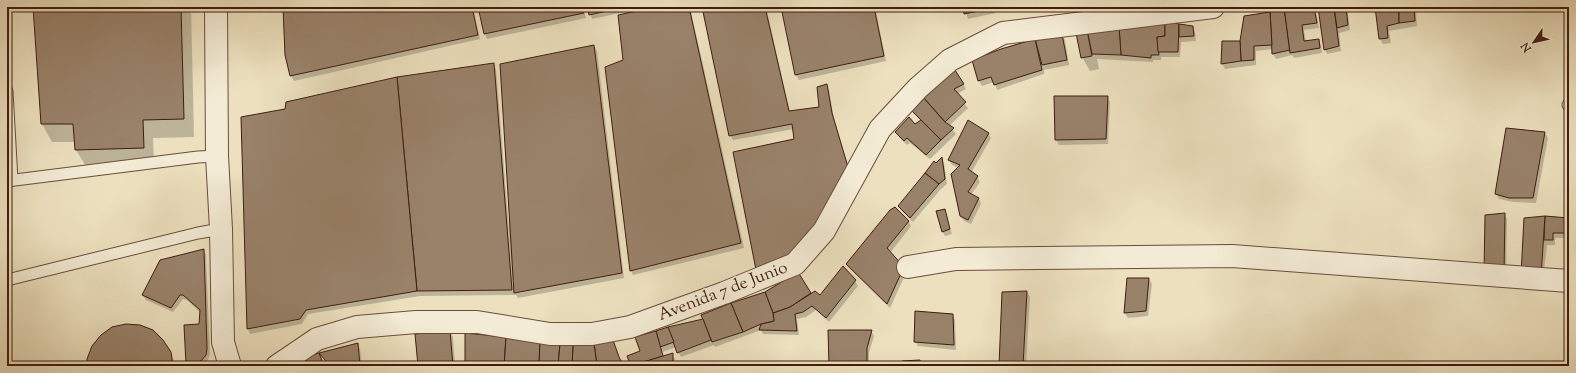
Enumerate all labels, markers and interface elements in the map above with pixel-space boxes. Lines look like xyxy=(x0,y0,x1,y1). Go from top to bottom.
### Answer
north arrow xyxy=(1514,22,1554,62)
text: N xyxy=(1517,39,1536,56)
street label: Avenida 7 de Junio xyxy=(655,256,791,328)

